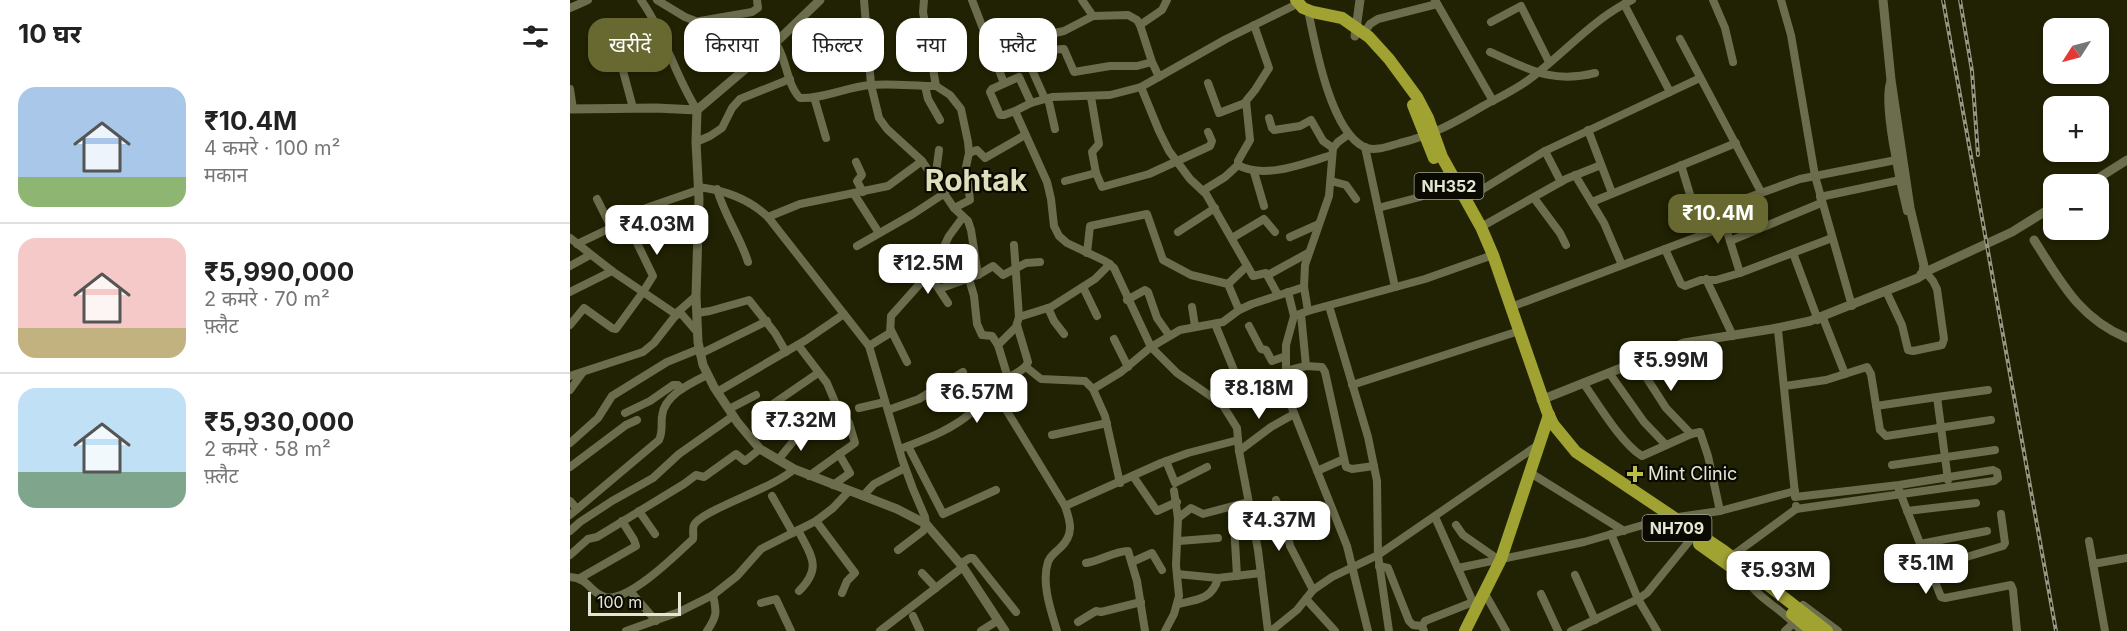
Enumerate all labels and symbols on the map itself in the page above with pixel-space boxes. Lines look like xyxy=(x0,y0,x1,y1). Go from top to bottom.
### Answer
north arrow xyxy=(2043,18,2109,84)
district label: Rohtak xyxy=(925,162,1028,198)
road number: NH352 xyxy=(1414,173,1484,199)
pin: ₹10.4M xyxy=(1669,194,1767,245)
pin: ₹4.03M xyxy=(608,205,706,256)
pin: ₹12.5M xyxy=(879,244,977,295)
pin: ₹5.99M xyxy=(1622,341,1720,392)
pin: ₹8.18M xyxy=(1210,369,1308,420)
pin: ₹6.57M xyxy=(928,373,1026,424)
pin: ₹7.32M xyxy=(752,401,850,452)
place label: Mint Clinic xyxy=(1648,463,1737,484)
marker: Mint Clinic xyxy=(1626,465,1644,483)
pin: ₹4.37M xyxy=(1230,501,1328,552)
road number: NH709 xyxy=(1642,515,1712,541)
pin: ₹5.1M xyxy=(1884,544,1968,595)
pin: ₹5.93M xyxy=(1729,551,1827,602)
scale bar xyxy=(588,589,681,616)

